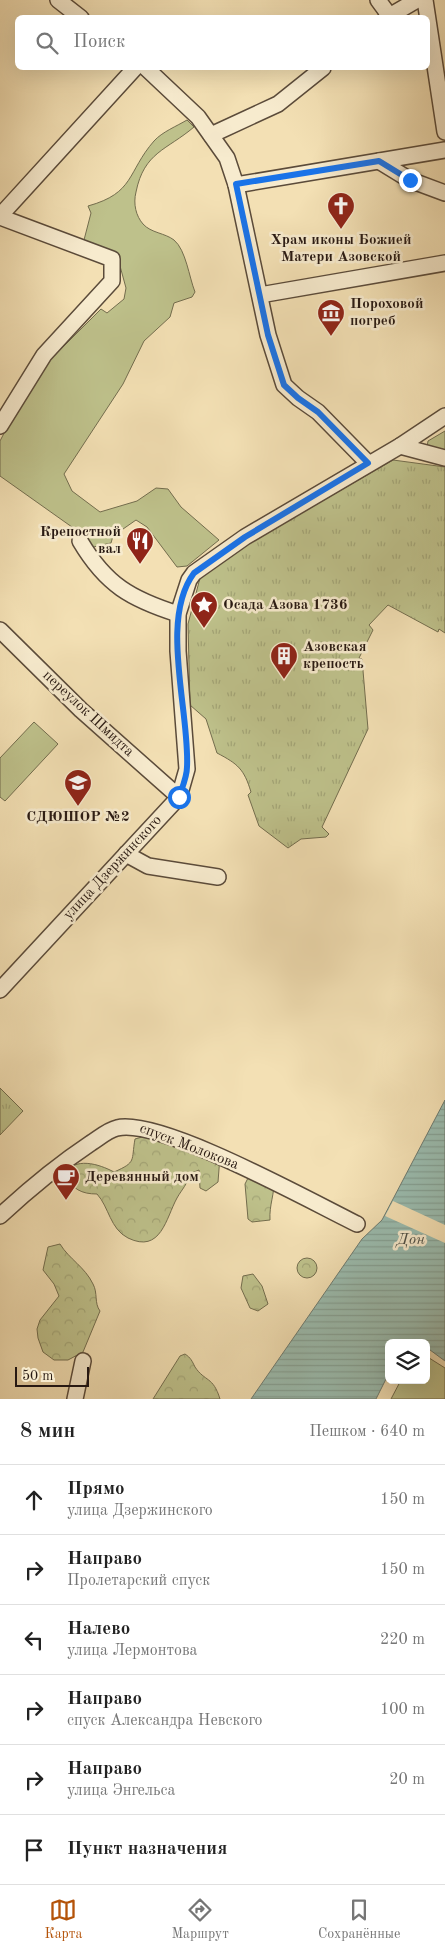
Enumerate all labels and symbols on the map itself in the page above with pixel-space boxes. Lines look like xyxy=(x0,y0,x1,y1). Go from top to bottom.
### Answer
route end xyxy=(399,169,422,192)
church icon: Храм иконы Божией Матери Азовской xyxy=(326,191,356,230)
place label: Храм иконы Божией Матери Азовской xyxy=(270,233,412,265)
place label: Пороховой погреб xyxy=(350,297,424,329)
museum icon: Пороховой погреб xyxy=(316,298,346,337)
place label: Крепостной вал xyxy=(40,525,121,557)
restaurant icon: Крепостной вал xyxy=(125,526,155,565)
place icon: Осада Азова 1736 xyxy=(189,590,219,629)
place label: Осада Азова 1736 xyxy=(223,598,348,613)
place label: Азовская крепость xyxy=(303,640,366,672)
building icon: Азовская крепость xyxy=(269,641,299,680)
street label: переулок Шмидта xyxy=(39,668,137,760)
school or university icon: СДЮШОР №2 xyxy=(63,768,93,807)
route start xyxy=(168,786,191,809)
place label: СДЮШОР №2 xyxy=(26,810,130,825)
street label: улица Дзержинского xyxy=(61,813,165,923)
street label: спуск Молокова xyxy=(137,1121,241,1173)
cafe icon: Деревянный дом xyxy=(51,1162,81,1201)
place label: Деревянный дом xyxy=(85,1170,199,1185)
water label: Дон xyxy=(395,1232,425,1248)
scale bar xyxy=(15,1364,89,1387)

